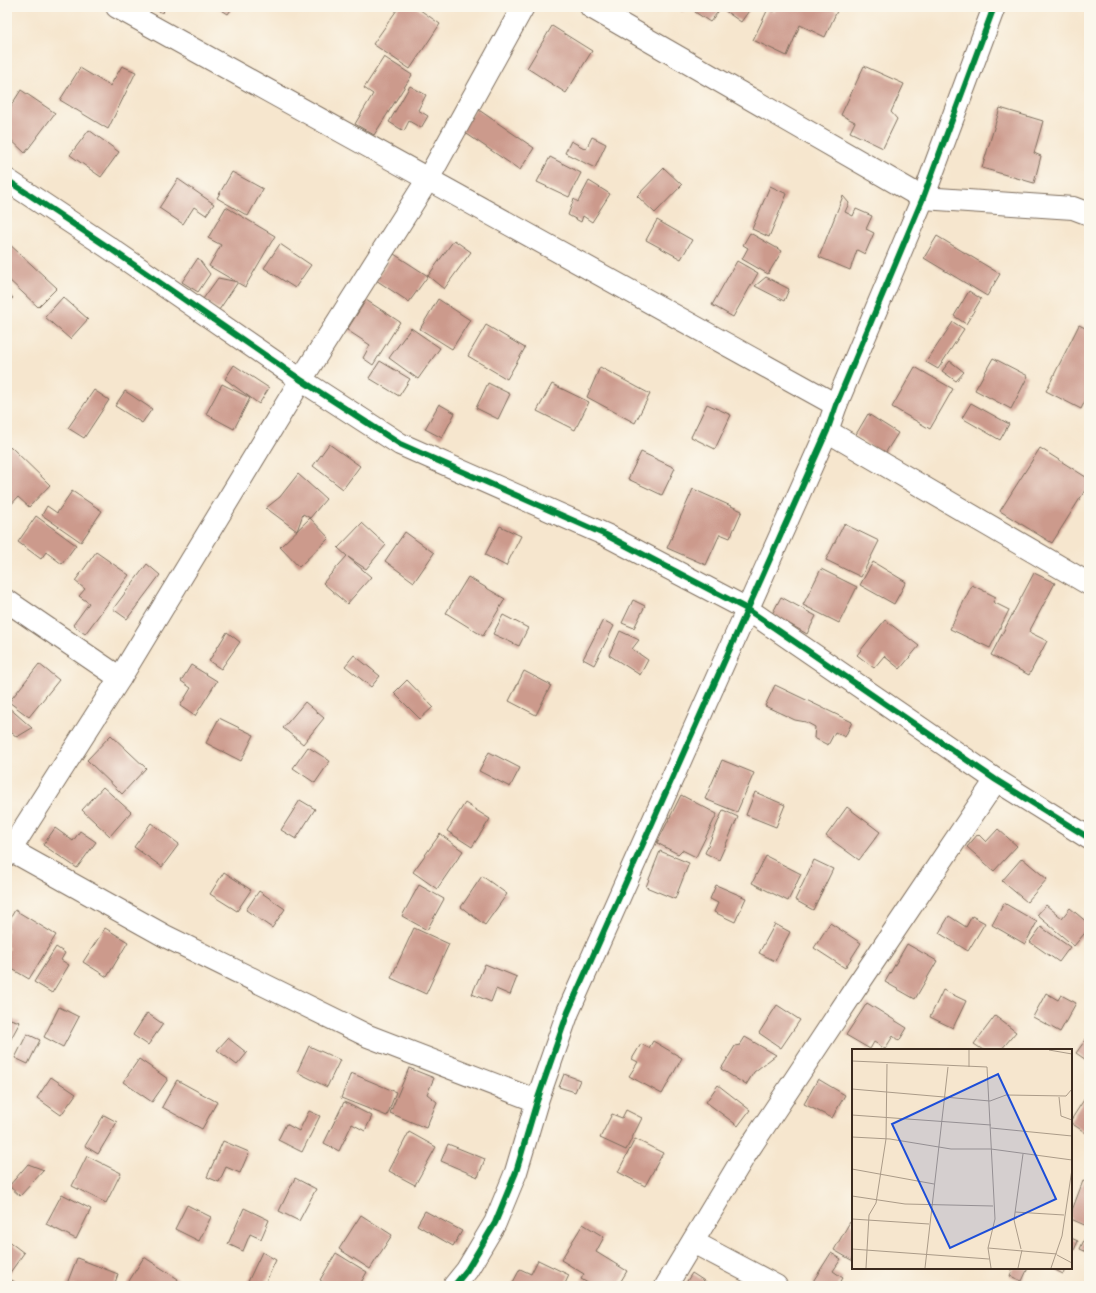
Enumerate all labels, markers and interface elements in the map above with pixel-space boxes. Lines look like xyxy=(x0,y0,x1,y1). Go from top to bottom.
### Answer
inset map xyxy=(852,1049,1072,1269)

